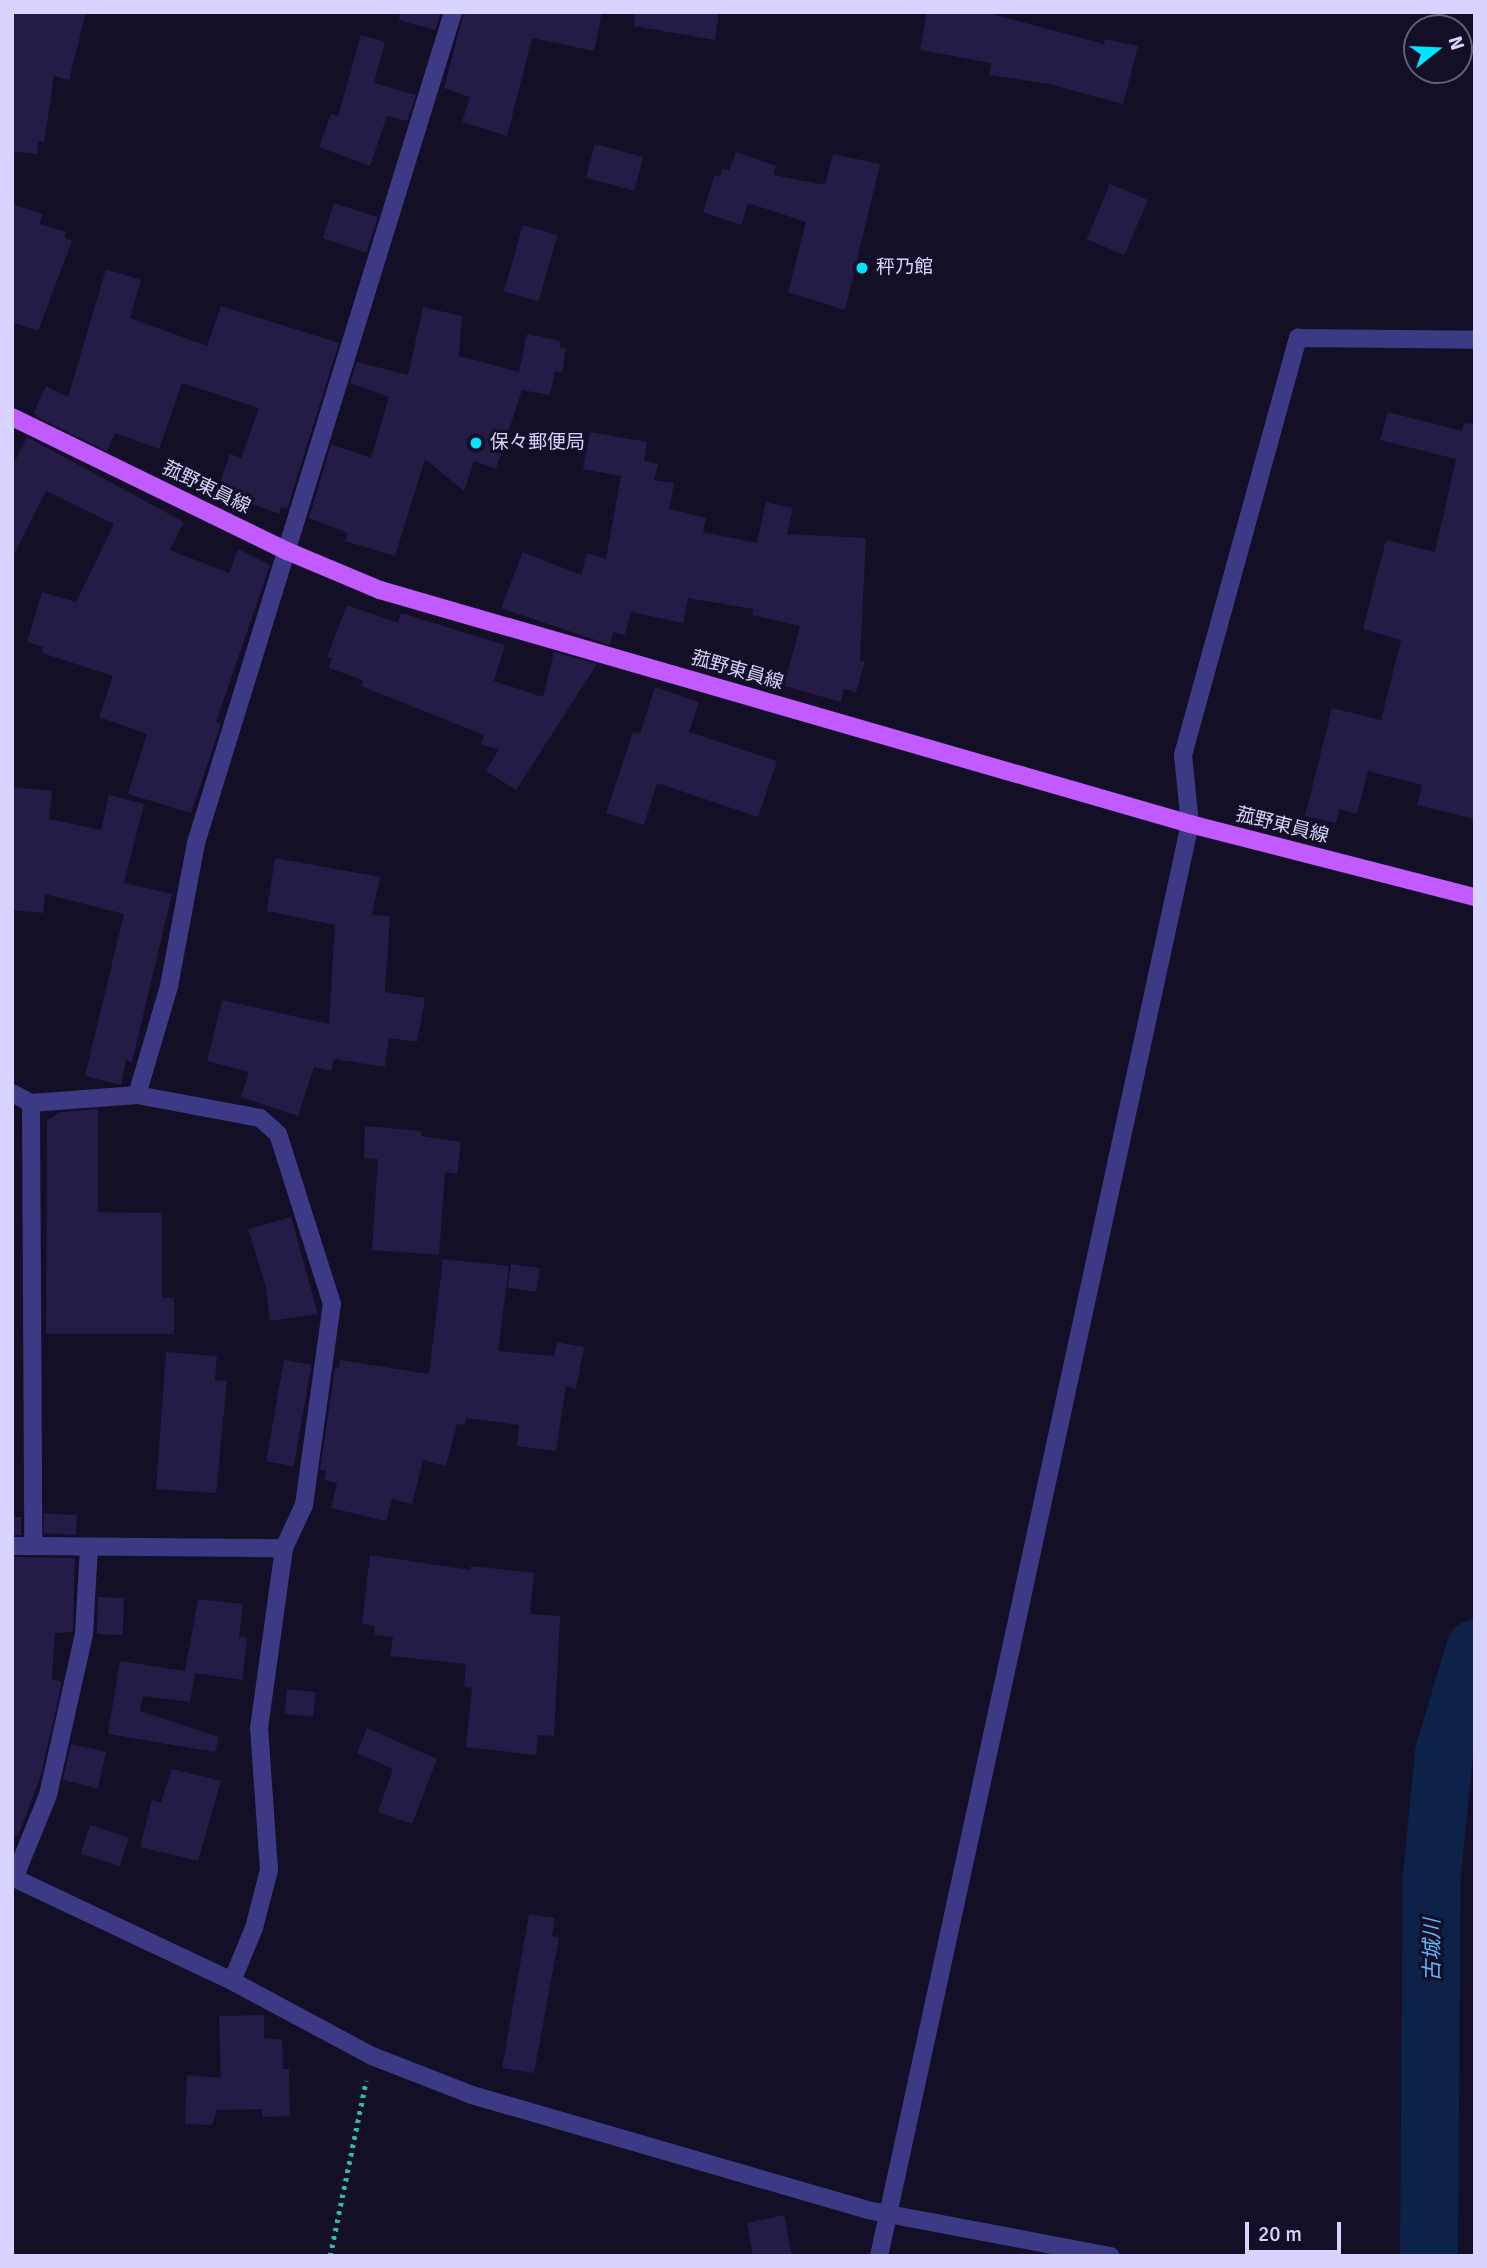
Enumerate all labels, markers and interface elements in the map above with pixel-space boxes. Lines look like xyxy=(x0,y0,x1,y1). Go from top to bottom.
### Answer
north arrow xyxy=(1403,14,1473,84)
text: N xyxy=(1443,33,1470,53)
place label: 秤乃館 xyxy=(876,257,933,279)
marker: 秤乃館 xyxy=(854,260,870,276)
place label: 保々郵便局 xyxy=(490,432,585,454)
marker: 保々郵便局 xyxy=(468,435,484,451)
street label: 菰野東員線 xyxy=(158,457,254,519)
street label: 菰野東員線 xyxy=(688,647,786,695)
street label: 菰野東員線 xyxy=(1233,803,1331,849)
water label: 古城川 xyxy=(1419,1919,1445,1981)
scale bar xyxy=(1249,2208,1345,2252)
text: 20 m xyxy=(1258,2221,1302,2247)

